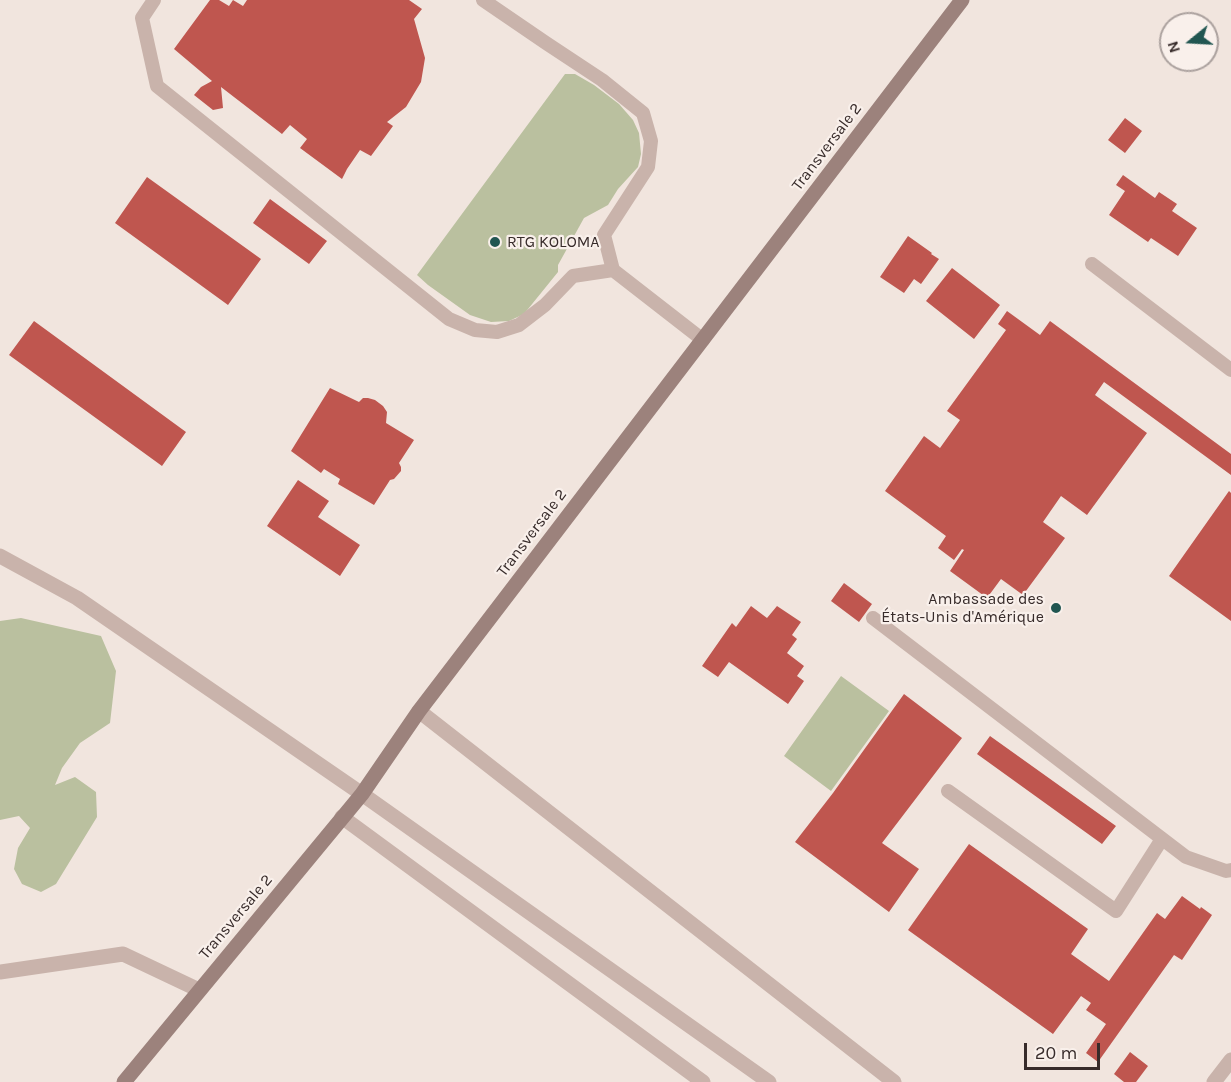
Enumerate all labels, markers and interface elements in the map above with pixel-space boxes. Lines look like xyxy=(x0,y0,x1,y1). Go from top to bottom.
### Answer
north arrow xyxy=(1159,12,1219,72)
text: N xyxy=(1163,39,1184,56)
street label: Transversale 2 xyxy=(788,99,866,195)
place label: RTG KOLOMA xyxy=(507,232,600,252)
marker: RTG KOLOMA xyxy=(488,235,502,249)
street label: Transversale 2 xyxy=(493,485,571,581)
place label: Ambassade des États-Unis d'Amérique xyxy=(881,589,1044,627)
marker: Ambassade des États-Unis d'Amérique xyxy=(1049,601,1063,615)
street label: Transversale 2 xyxy=(195,871,277,963)
scale bar xyxy=(1027,1031,1104,1069)
text: 20 m xyxy=(1035,1042,1077,1064)

